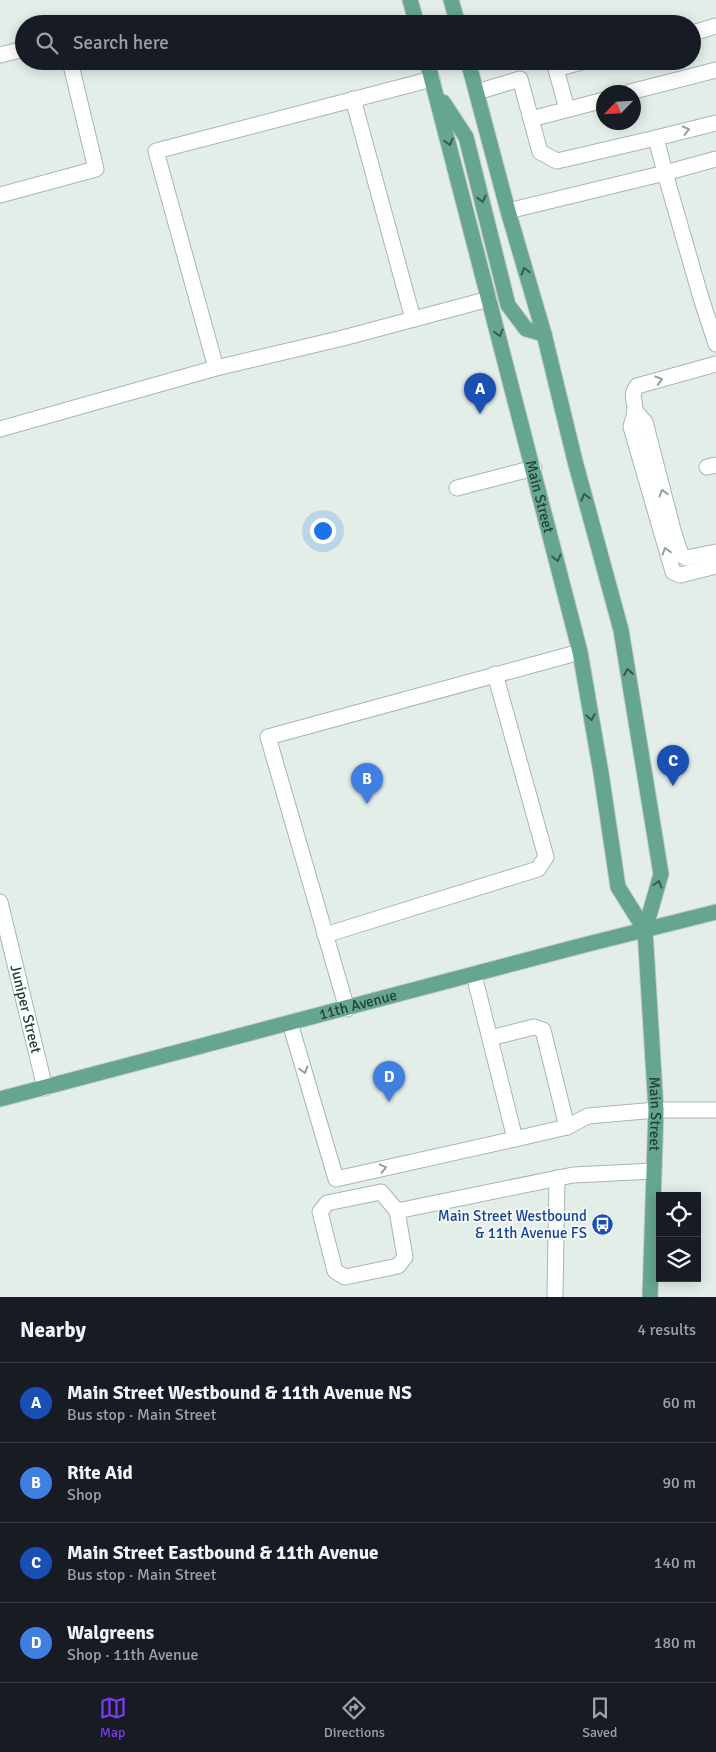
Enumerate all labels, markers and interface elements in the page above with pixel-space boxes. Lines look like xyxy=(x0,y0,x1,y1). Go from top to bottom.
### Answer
search box xyxy=(15,15,701,70)
icon: search xyxy=(33,29,61,57)
text: Search here xyxy=(73,31,169,55)
north arrow xyxy=(596,85,641,130)
one-way arrow xyxy=(681,125,690,136)
one-way arrow xyxy=(443,138,454,147)
one-way arrow xyxy=(476,194,487,203)
one-way arrow xyxy=(521,267,531,275)
one-way arrow xyxy=(493,329,503,337)
pin: A xyxy=(464,373,496,414)
one-way arrow xyxy=(654,375,662,385)
street label: Main Street xyxy=(522,458,558,535)
one-way arrow xyxy=(658,489,669,497)
one-way arrow xyxy=(580,493,591,502)
your location xyxy=(310,518,336,544)
one-way arrow xyxy=(661,547,672,556)
one-way arrow xyxy=(551,554,561,562)
one-way arrow xyxy=(624,667,634,676)
one-way arrow xyxy=(586,713,596,721)
pin: C xyxy=(657,745,689,786)
pin: B xyxy=(351,763,383,804)
one-way arrow xyxy=(653,880,663,888)
street label: Juniper Street xyxy=(6,963,45,1055)
street label: 11th Avenue xyxy=(317,986,399,1024)
pin: D xyxy=(373,1061,405,1102)
one-way arrow xyxy=(298,1065,308,1073)
street label: Main Street xyxy=(645,1076,665,1151)
one-way arrow xyxy=(379,1163,388,1174)
map controls xyxy=(656,1192,701,1282)
button: locate xyxy=(656,1192,701,1237)
place label: Main Street Westbound & 11th Avenue FS xyxy=(438,1207,587,1242)
bus stop icon: Main Street Westbound & 11th Avenue FS xyxy=(591,1213,615,1237)
button: layers xyxy=(656,1237,701,1282)
text: Nearby xyxy=(20,1317,86,1343)
text: 4 results xyxy=(637,1320,696,1340)
text: Main Street Westbound & 11th Avenue NS xyxy=(67,1381,412,1405)
text: A xyxy=(31,1393,41,1413)
text: 60 m xyxy=(662,1393,696,1413)
text: Bus stop · Main Street xyxy=(67,1405,216,1425)
text: Rite Aid xyxy=(67,1461,133,1485)
text: B xyxy=(31,1473,41,1493)
text: 90 m xyxy=(662,1473,696,1493)
text: Shop xyxy=(67,1485,101,1505)
text: Main Street Eastbound & 11th Avenue xyxy=(67,1541,379,1565)
text: C xyxy=(31,1553,41,1573)
text: 140 m xyxy=(654,1553,696,1573)
text: Bus stop · Main Street xyxy=(67,1565,216,1585)
text: Walgreens xyxy=(67,1621,154,1645)
text: D xyxy=(31,1633,41,1653)
text: 180 m xyxy=(654,1633,696,1653)
text: Shop · 11th Avenue xyxy=(67,1645,198,1665)
tab: Map xyxy=(99,1694,127,1741)
tab: Directions xyxy=(324,1694,385,1741)
tab: Saved xyxy=(582,1694,617,1741)

